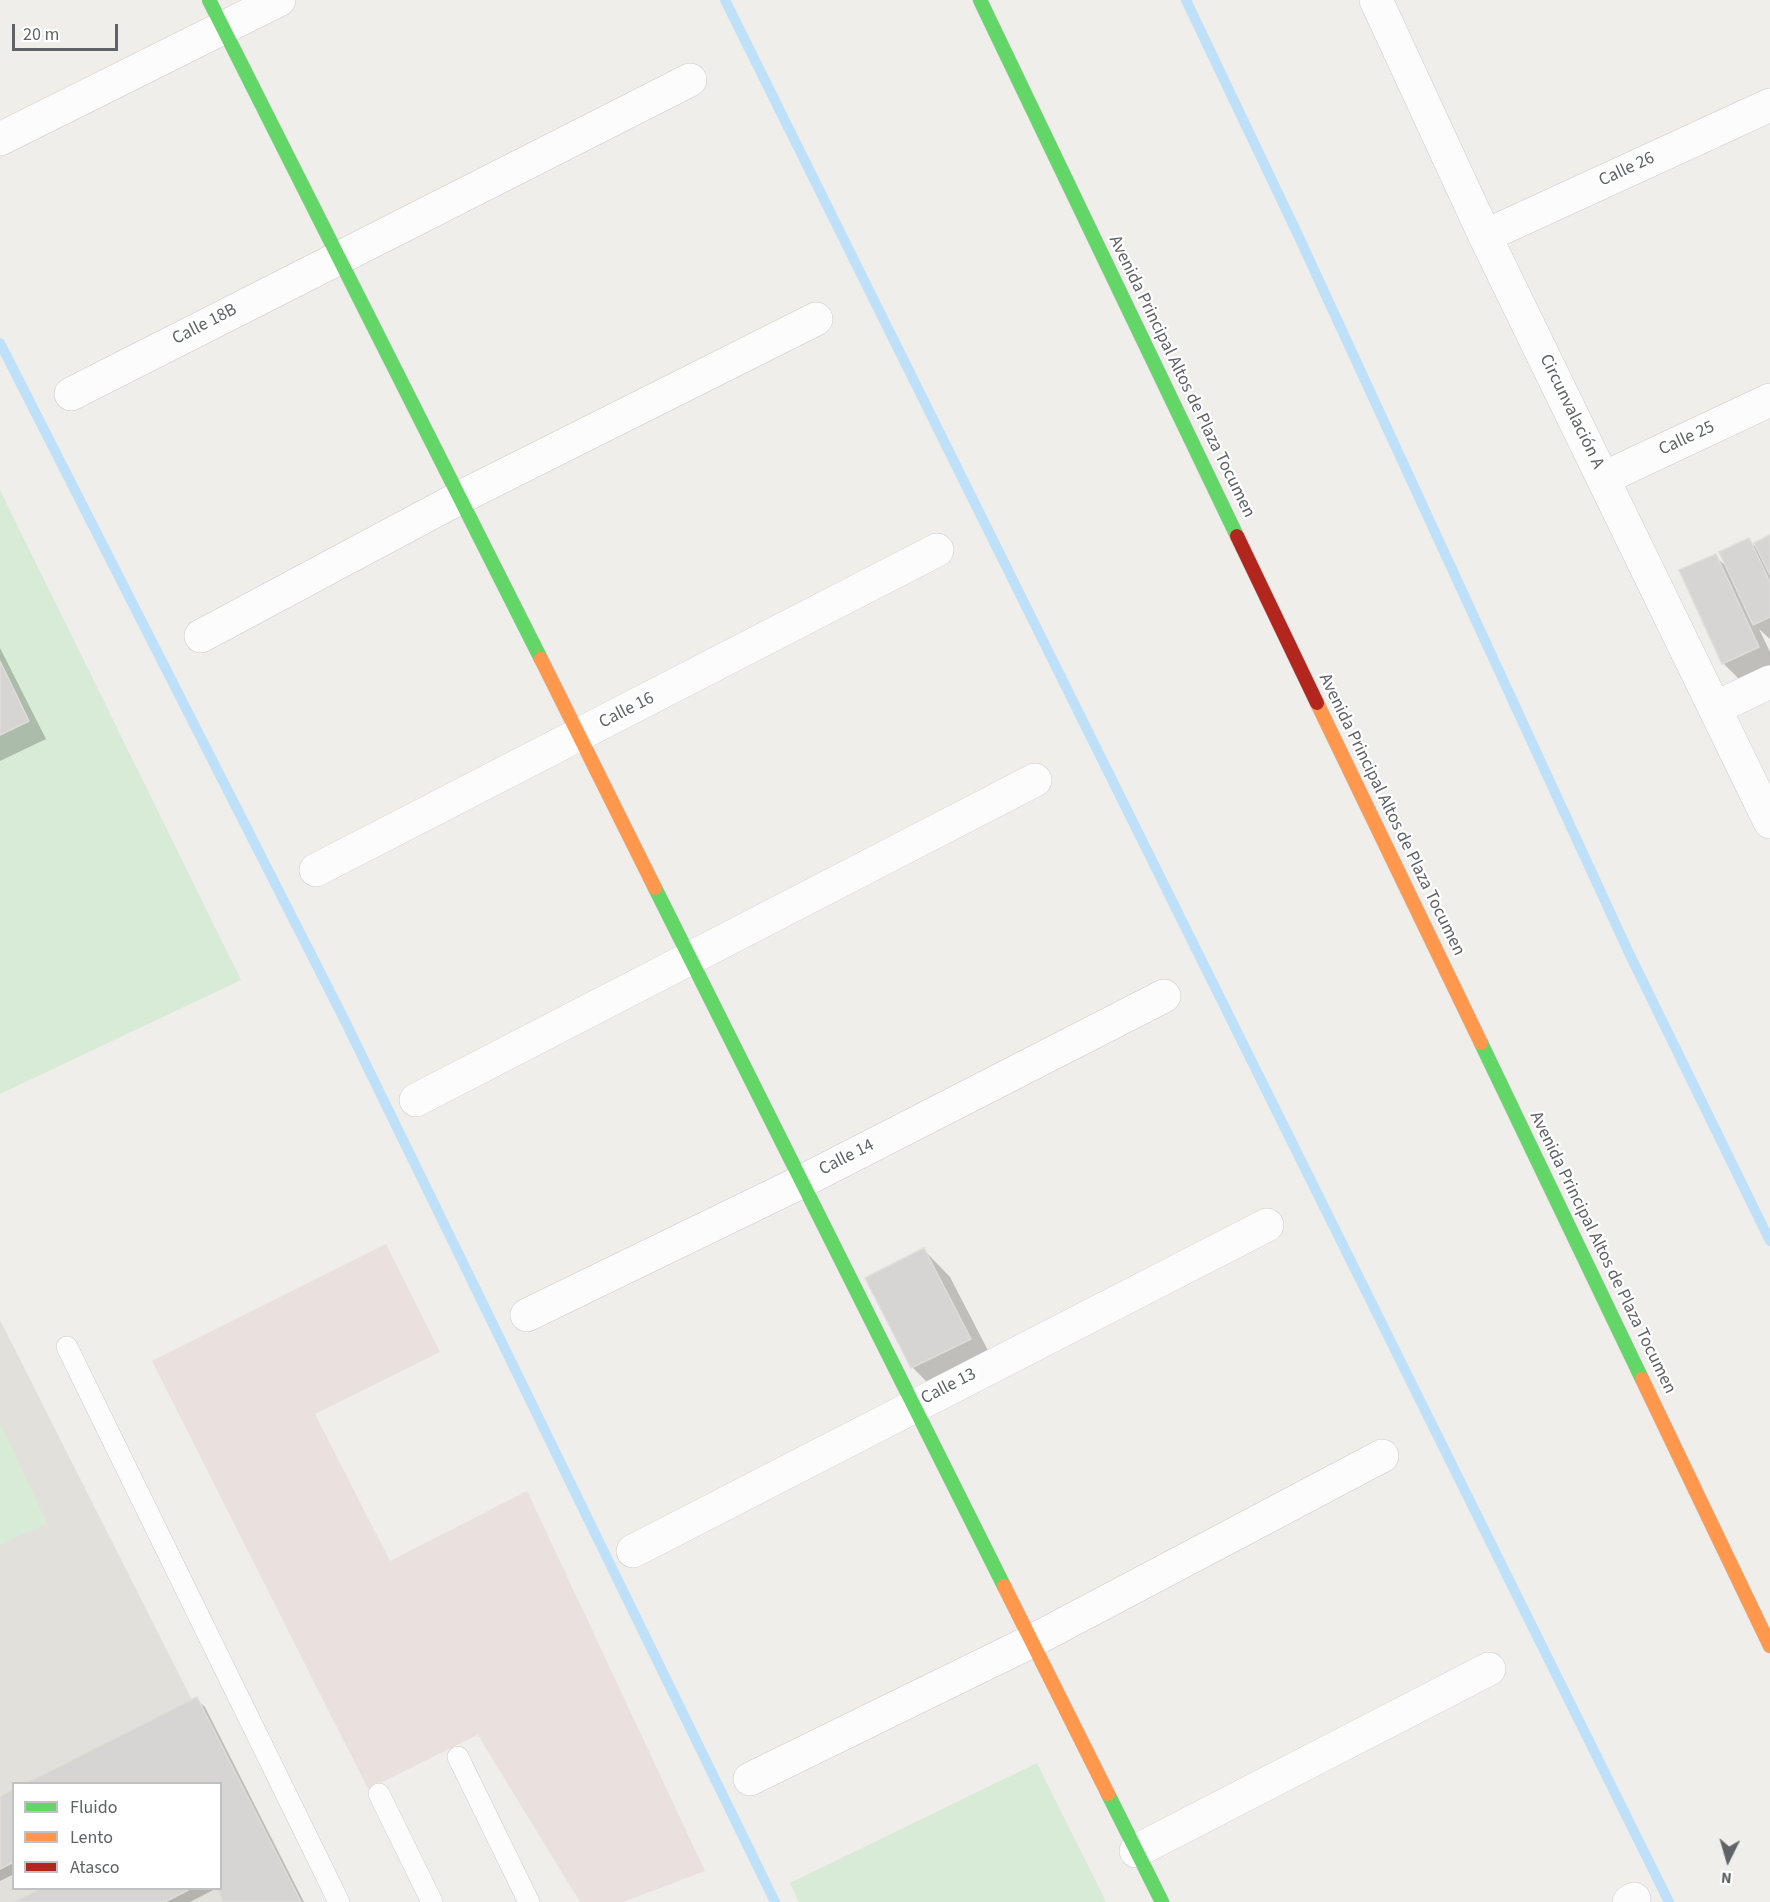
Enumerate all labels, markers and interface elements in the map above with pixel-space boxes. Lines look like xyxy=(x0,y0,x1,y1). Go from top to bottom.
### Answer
scale bar xyxy=(15,12,122,50)
text: 20 m xyxy=(23,22,59,47)
street label: Calle 26 xyxy=(1596,148,1658,192)
street label: Avenida Principal Altos de Plaza Tocumen xyxy=(1103,232,1259,522)
street label: Calle 18B xyxy=(169,300,241,350)
street label: Circunvalación A xyxy=(1534,351,1608,473)
street label: Calle 25 xyxy=(1656,417,1718,461)
street label: Avenida Principal Altos de Plaza Tocumen xyxy=(1313,670,1469,960)
street label: Calle 16 xyxy=(596,688,658,734)
street label: Avenida Principal Altos de Plaza Tocumen xyxy=(1524,1108,1680,1398)
street label: Calle 14 xyxy=(816,1135,878,1181)
street label: Calle 13 xyxy=(918,1364,980,1410)
legend xyxy=(12,1782,222,1890)
text: Fluido xyxy=(70,1795,117,1820)
text: Lento xyxy=(70,1825,113,1850)
north arrow xyxy=(1698,1830,1758,1890)
text: Atasco xyxy=(70,1855,119,1880)
text: N xyxy=(1720,1867,1733,1889)

